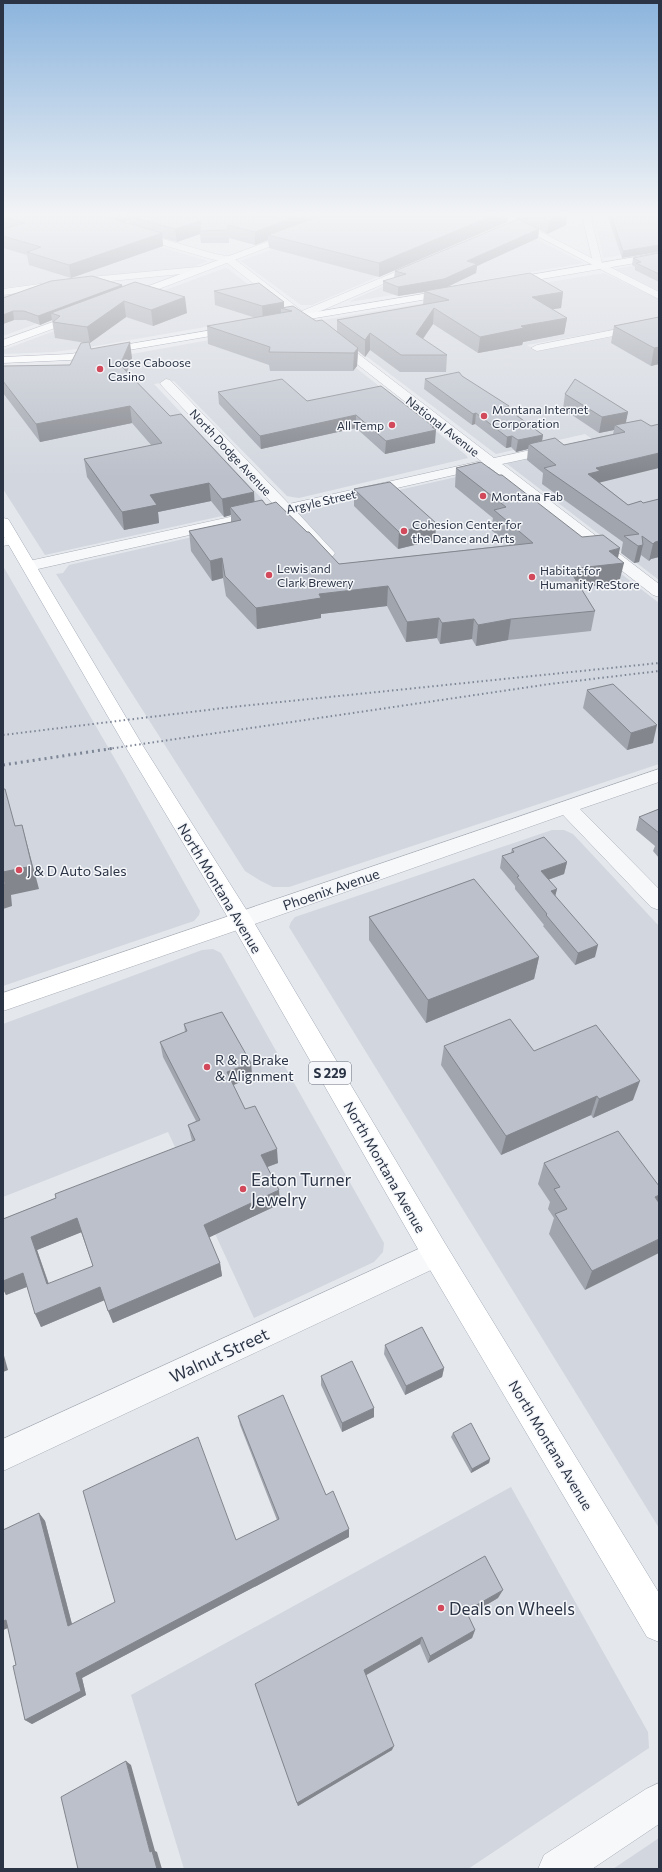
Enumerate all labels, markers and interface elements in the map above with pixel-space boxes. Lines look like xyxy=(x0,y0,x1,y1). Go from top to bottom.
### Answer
place label: Loose Caboose Casino xyxy=(108,355,191,383)
marker: Loose Caboose Casino xyxy=(95,364,105,374)
street label: National Avenue xyxy=(404,393,482,459)
place label: Montana Internet Corporation xyxy=(492,402,588,430)
street label: North Dodge Avenue xyxy=(187,406,275,498)
marker: Montana Internet Corporation xyxy=(479,411,489,421)
place label: All Temp xyxy=(337,418,384,432)
marker: All Temp xyxy=(387,420,397,430)
street label: Argyle Street xyxy=(285,486,357,516)
place label: Montana Fab xyxy=(491,489,563,503)
marker: Montana Fab xyxy=(478,491,488,501)
place label: Cohesion Center for the Dance and Arts xyxy=(412,517,522,545)
marker: Cohesion Center for the Dance and Arts xyxy=(399,526,409,536)
place label: Lewis and Clark Brewery xyxy=(277,561,353,589)
place label: Habitat for Humanity ReStore xyxy=(540,563,640,591)
marker: Lewis and Clark Brewery xyxy=(264,570,274,580)
marker: Habitat for Humanity ReStore xyxy=(527,572,537,582)
street label: North Montana Avenue xyxy=(174,820,266,956)
place label: J & D Auto Sales xyxy=(27,862,127,879)
marker: J & D Auto Sales xyxy=(14,865,24,875)
street label: Phoenix Avenue xyxy=(280,865,382,913)
place label: R & R Brake & Alignment xyxy=(215,1051,294,1084)
marker: R & R Brake & Alignment xyxy=(202,1062,212,1072)
road number: S 229 xyxy=(309,1062,351,1084)
street label: North Montana Avenue xyxy=(341,1098,429,1236)
place label: Eaton Turner Jewelry xyxy=(251,1169,351,1210)
marker: Eaton Turner Jewelry xyxy=(238,1184,248,1194)
street label: Walnut Street xyxy=(166,1323,272,1387)
street label: North Montana Avenue xyxy=(505,1377,597,1513)
place label: Deals on Wheels xyxy=(449,1598,575,1619)
marker: Deals on Wheels xyxy=(436,1603,446,1613)

